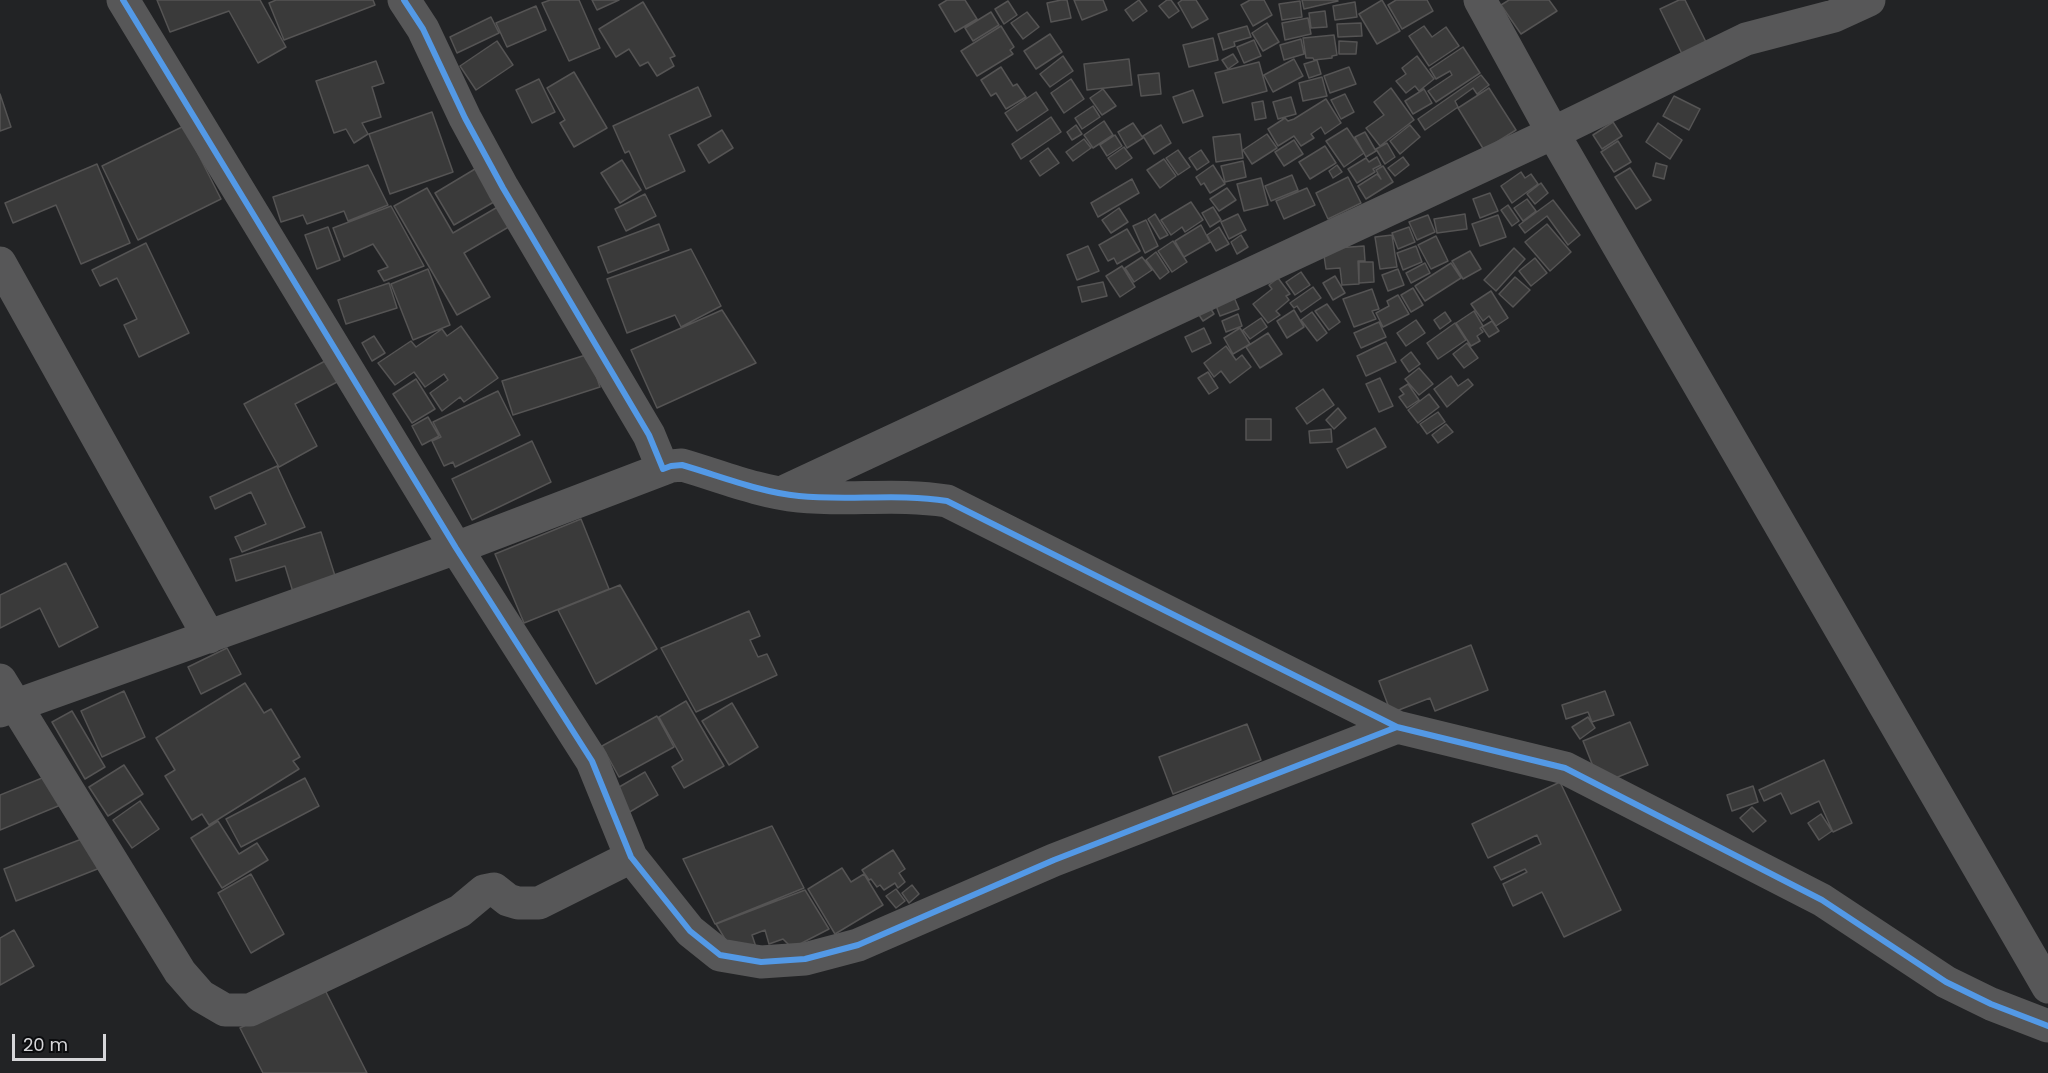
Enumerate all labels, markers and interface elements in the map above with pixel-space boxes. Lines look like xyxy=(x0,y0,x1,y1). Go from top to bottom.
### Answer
scale bar xyxy=(15,1022,110,1060)
text: 20 m xyxy=(23,1032,68,1057)

